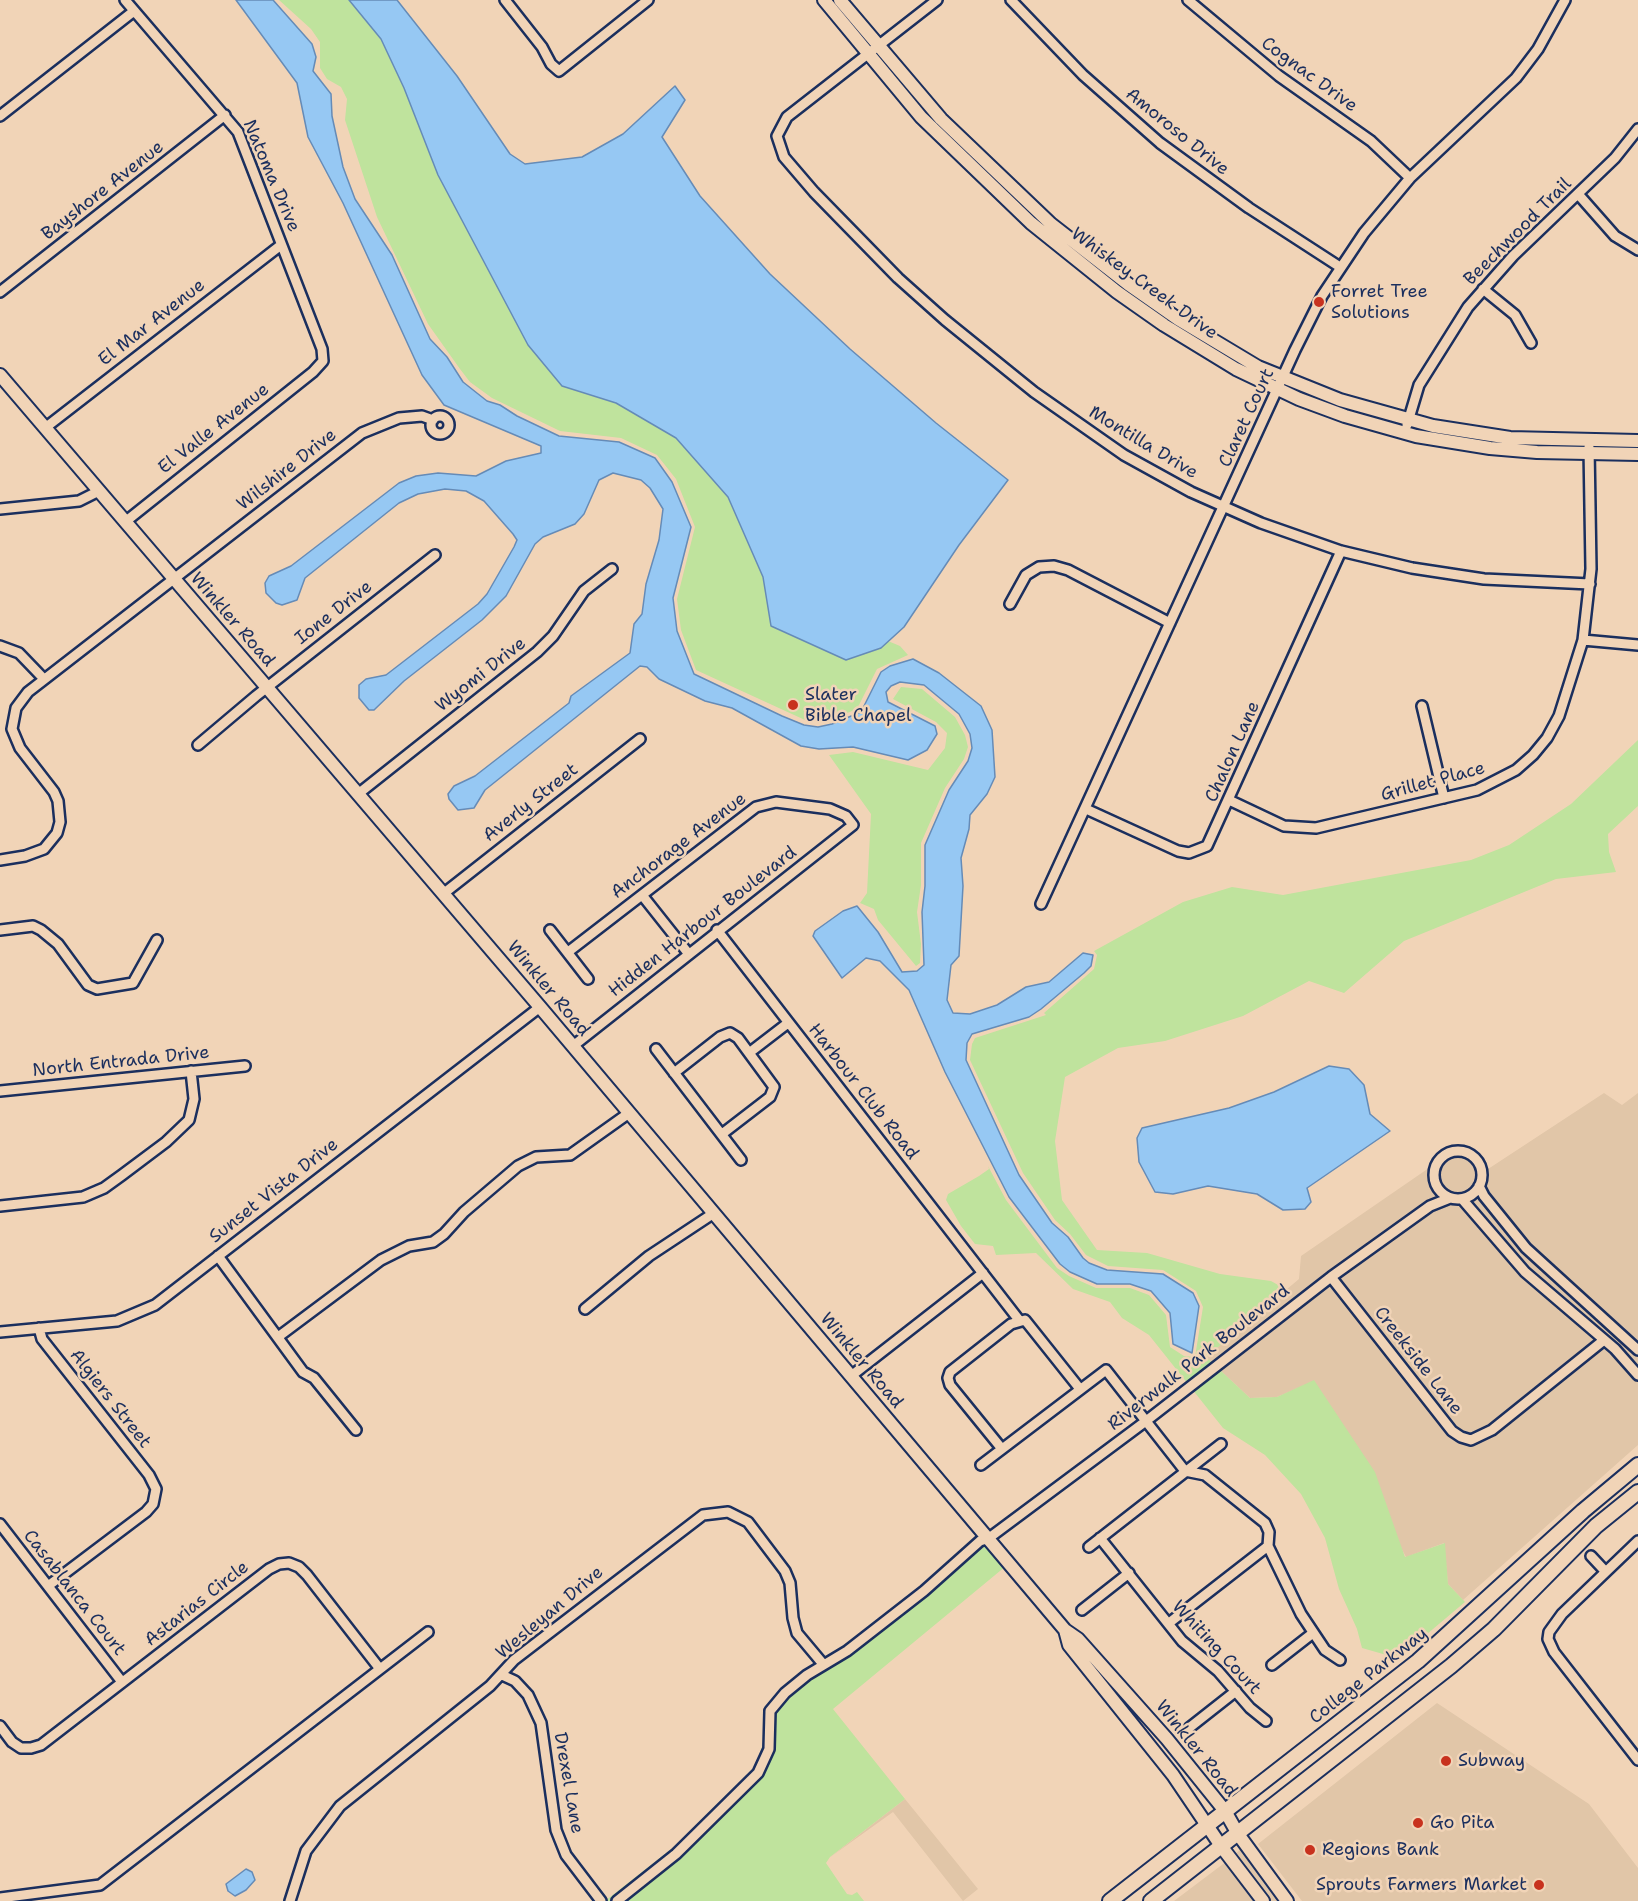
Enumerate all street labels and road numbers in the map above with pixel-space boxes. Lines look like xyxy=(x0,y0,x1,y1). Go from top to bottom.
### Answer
street label: Cognac Drive xyxy=(1257,33,1361,117)
street label: Amoroso Drive xyxy=(1121,84,1233,180)
street label: Natoma Drive xyxy=(238,117,304,235)
street label: Bayshore Avenue xyxy=(38,137,168,245)
street label: Beechwood Trail xyxy=(1460,174,1576,290)
street label: Whiskey Creek Drive xyxy=(1066,224,1222,344)
street label: El Mar Avenue xyxy=(95,275,209,371)
street label: Claret Court xyxy=(1215,365,1279,471)
street label: El Valle Avenue xyxy=(154,379,274,479)
street label: Montilla Drive xyxy=(1084,402,1202,484)
street label: Wilshire Drive xyxy=(233,425,341,515)
street label: Winkler Road xyxy=(185,568,279,672)
street label: Ione Drive xyxy=(291,576,377,650)
street label: Wyomi Drive xyxy=(432,633,530,717)
street label: Chalon Lane xyxy=(1201,698,1265,806)
street label: Grillet Place xyxy=(1379,758,1487,806)
street label: Averly Street xyxy=(479,759,583,847)
street label: Anchorage Avenue xyxy=(607,788,751,904)
street label: Hidden Harbour Boulevard xyxy=(605,842,801,1002)
street label: Winkler Road xyxy=(502,937,594,1041)
street label: Harbour Club Road xyxy=(803,1020,923,1164)
street label: North Entrada Drive xyxy=(31,1042,211,1082)
street label: Sunset Vista Drive xyxy=(205,1134,343,1248)
street label: Riverwalk Park Boulevard xyxy=(1104,1280,1294,1436)
street label: Creekside Lane xyxy=(1369,1303,1467,1419)
street label: Winkler Road xyxy=(815,1309,907,1413)
street label: Algiers Street xyxy=(65,1345,155,1453)
street label: Casablanca Court xyxy=(18,1526,130,1660)
street label: Astarias Circle xyxy=(141,1557,253,1651)
street label: Wesleyan Drive xyxy=(492,1562,608,1664)
street label: Whiting Court xyxy=(1167,1596,1265,1700)
street label: College Parkway xyxy=(1305,1623,1433,1729)
street label: Winkler Road xyxy=(1150,1696,1242,1802)
street label: Drexel Lane xyxy=(548,1731,588,1835)

